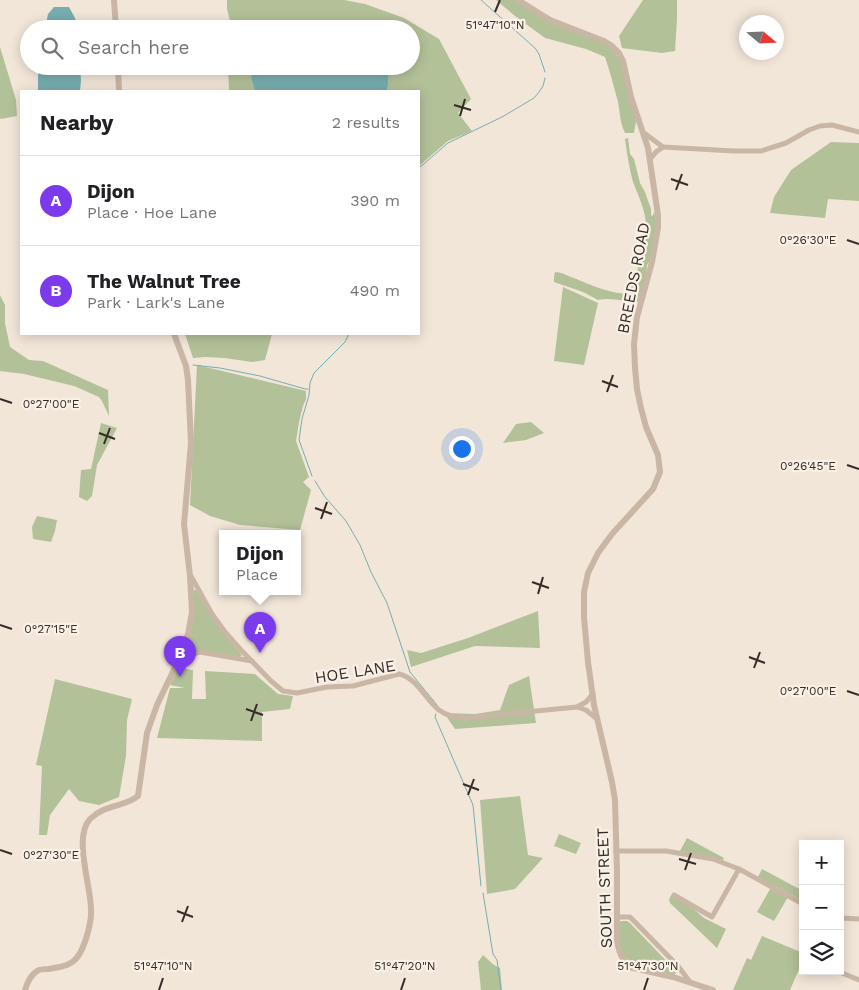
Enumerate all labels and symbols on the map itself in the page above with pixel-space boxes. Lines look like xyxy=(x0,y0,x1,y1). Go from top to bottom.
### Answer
north arrow xyxy=(739,15,784,60)
text: 51°47'10"N xyxy=(466,18,524,32)
street label: BREEDS ROAD xyxy=(613,221,654,335)
text: 0°26'30"E xyxy=(779,233,837,247)
text: 0°27'00"E xyxy=(23,397,80,411)
your location xyxy=(449,436,475,462)
text: 0°26'45"E xyxy=(780,459,836,473)
pin: A xyxy=(244,612,276,653)
text: 0°27'15"E xyxy=(24,622,78,636)
pin: B xyxy=(164,636,196,677)
street label: HOE LANE xyxy=(313,656,397,687)
text: 0°27'00"E xyxy=(780,684,837,698)
street label: SOUTH STREET xyxy=(593,827,616,949)
text: 0°27'30"E xyxy=(23,848,79,862)
text: 51°47'10"N xyxy=(134,959,192,973)
text: 51°47'20"N xyxy=(374,959,436,973)
text: 51°47'30"N xyxy=(617,959,679,973)

